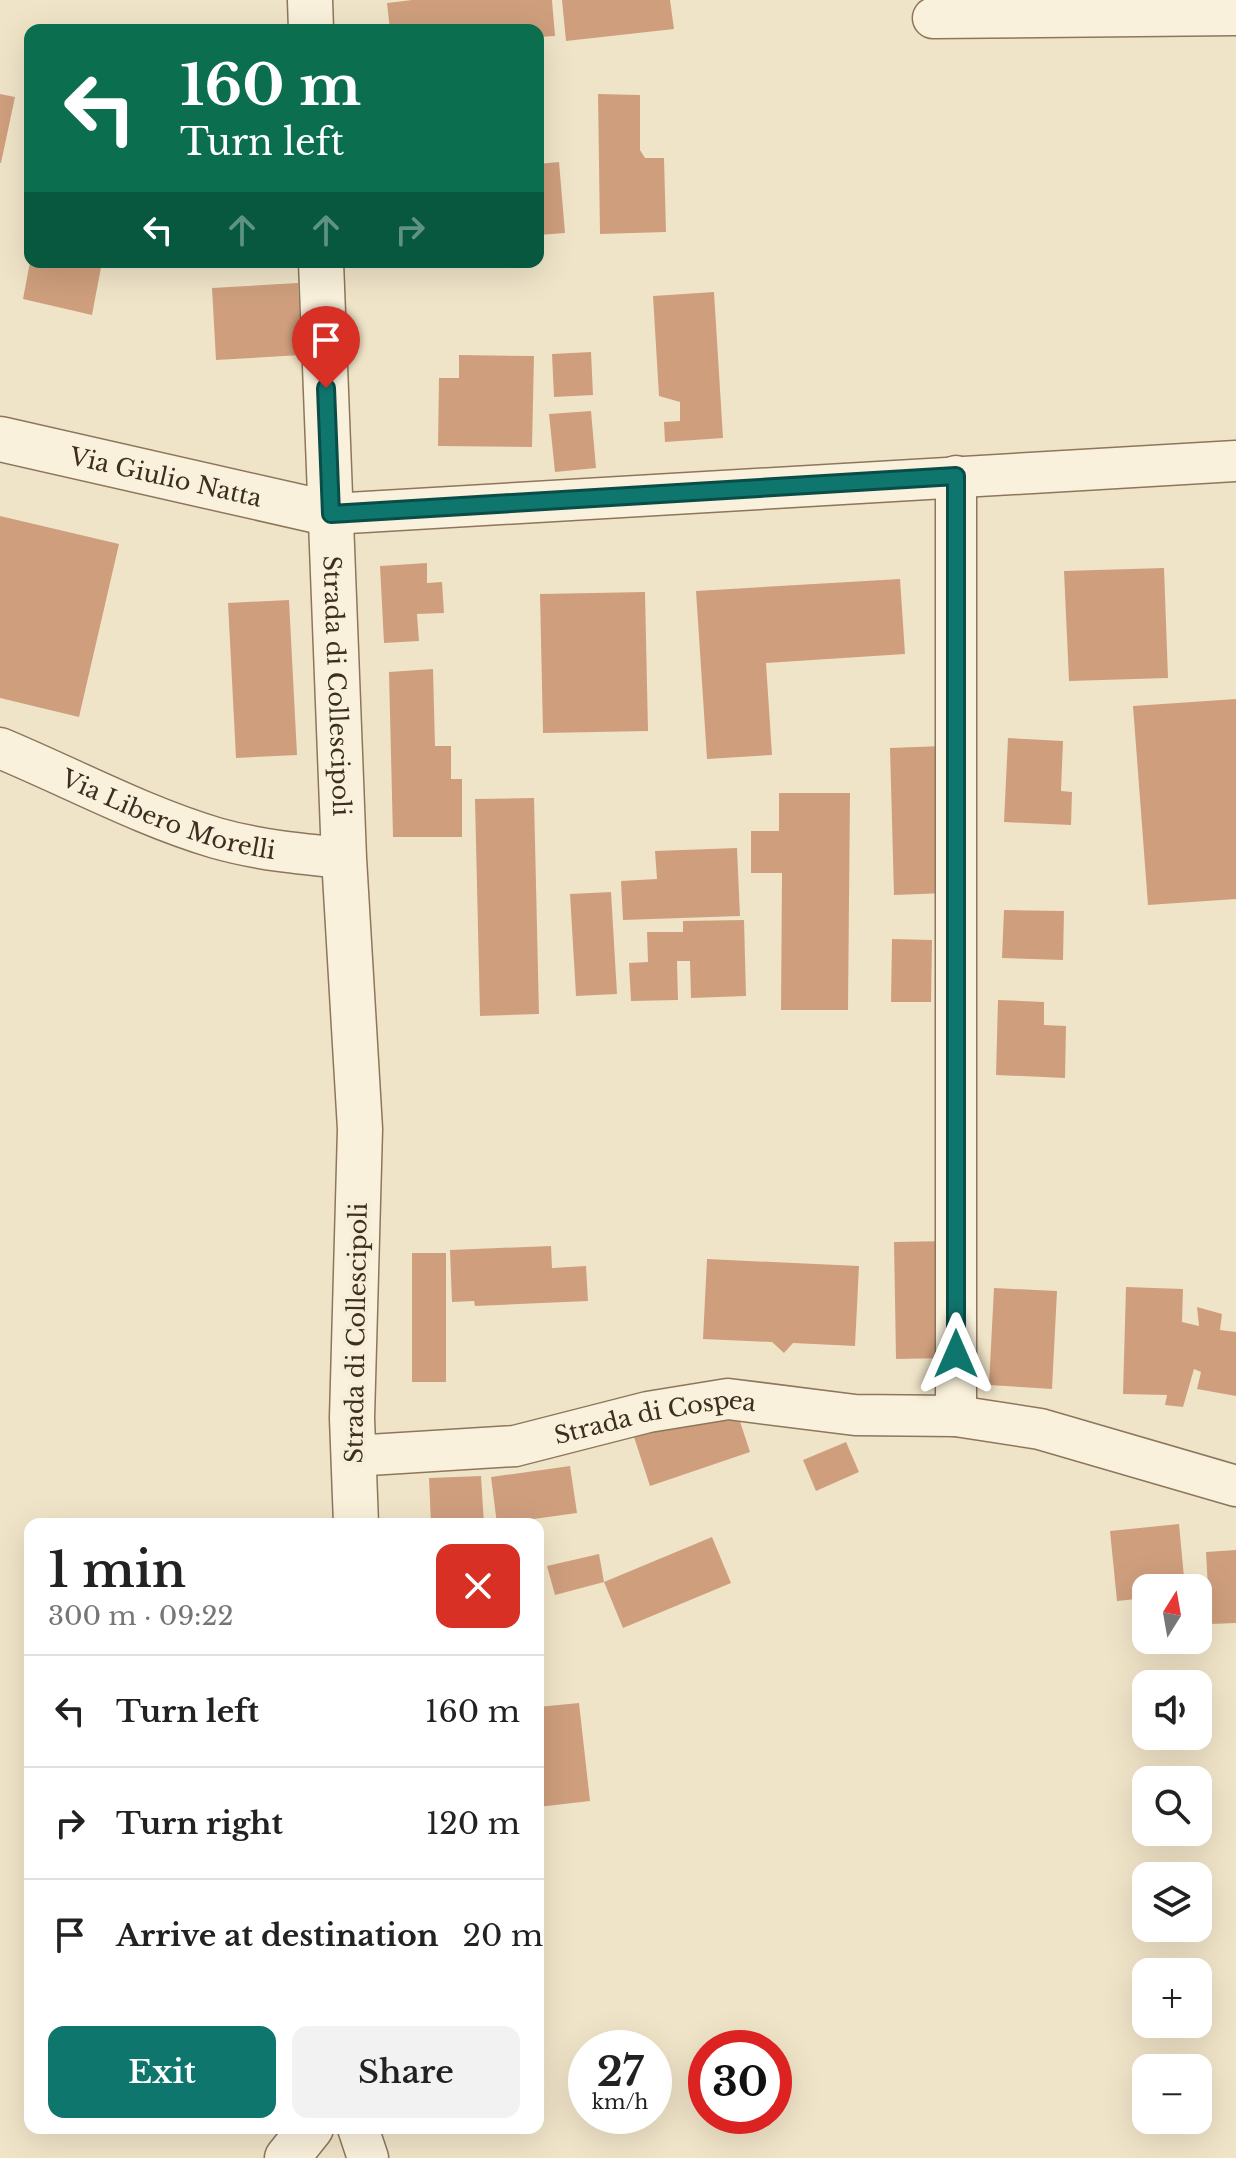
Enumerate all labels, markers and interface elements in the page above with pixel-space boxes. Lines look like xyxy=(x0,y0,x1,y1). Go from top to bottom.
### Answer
text: 160 m xyxy=(180,51,361,120)
icon: left xyxy=(48,56,152,160)
text: Turn left xyxy=(180,120,344,165)
icon: left xyxy=(136,208,180,252)
icon: ahead xyxy=(220,208,264,252)
icon: ahead xyxy=(304,208,348,252)
icon: right xyxy=(388,208,432,252)
pin xyxy=(292,306,360,388)
icon: arrive xyxy=(304,318,348,362)
street label: Via Giulio Natta xyxy=(66,441,265,513)
street label: Strada di Collescipoli xyxy=(318,555,357,817)
street label: Via Libero Morelli xyxy=(56,762,278,865)
street label: Strada di Collescipoli xyxy=(339,1202,373,1464)
position arrow xyxy=(914,1312,998,1396)
street label: Strada di Cospea xyxy=(551,1384,759,1450)
text: 1 min xyxy=(48,1540,186,1600)
button: close xyxy=(436,1544,520,1628)
north arrow xyxy=(1132,1574,1212,1654)
map controls xyxy=(1132,1574,1212,2134)
text: 300 m · 09:22 xyxy=(48,1600,234,1632)
button: sound xyxy=(1132,1670,1212,1750)
icon: left xyxy=(48,1689,92,1733)
text: Turn left xyxy=(116,1693,259,1730)
text: 160 m xyxy=(425,1693,520,1730)
button: search xyxy=(1132,1766,1212,1846)
icon: right xyxy=(48,1801,92,1845)
text: Turn right xyxy=(116,1805,283,1842)
text: 120 m xyxy=(426,1805,520,1842)
button: layers xyxy=(1132,1862,1212,1942)
icon: arrive xyxy=(48,1913,92,1957)
text: Arrive at destination xyxy=(116,1917,439,1954)
text: 20 m xyxy=(463,1917,543,1954)
button: + xyxy=(1132,1958,1212,2038)
button: Exit xyxy=(48,2026,276,2118)
button: Share xyxy=(292,2026,520,2118)
speed limit sign: 30 xyxy=(688,2030,792,2134)
text: 27 xyxy=(597,2047,643,2097)
button: − xyxy=(1132,2054,1212,2134)
text: km/h xyxy=(592,2090,648,2114)

